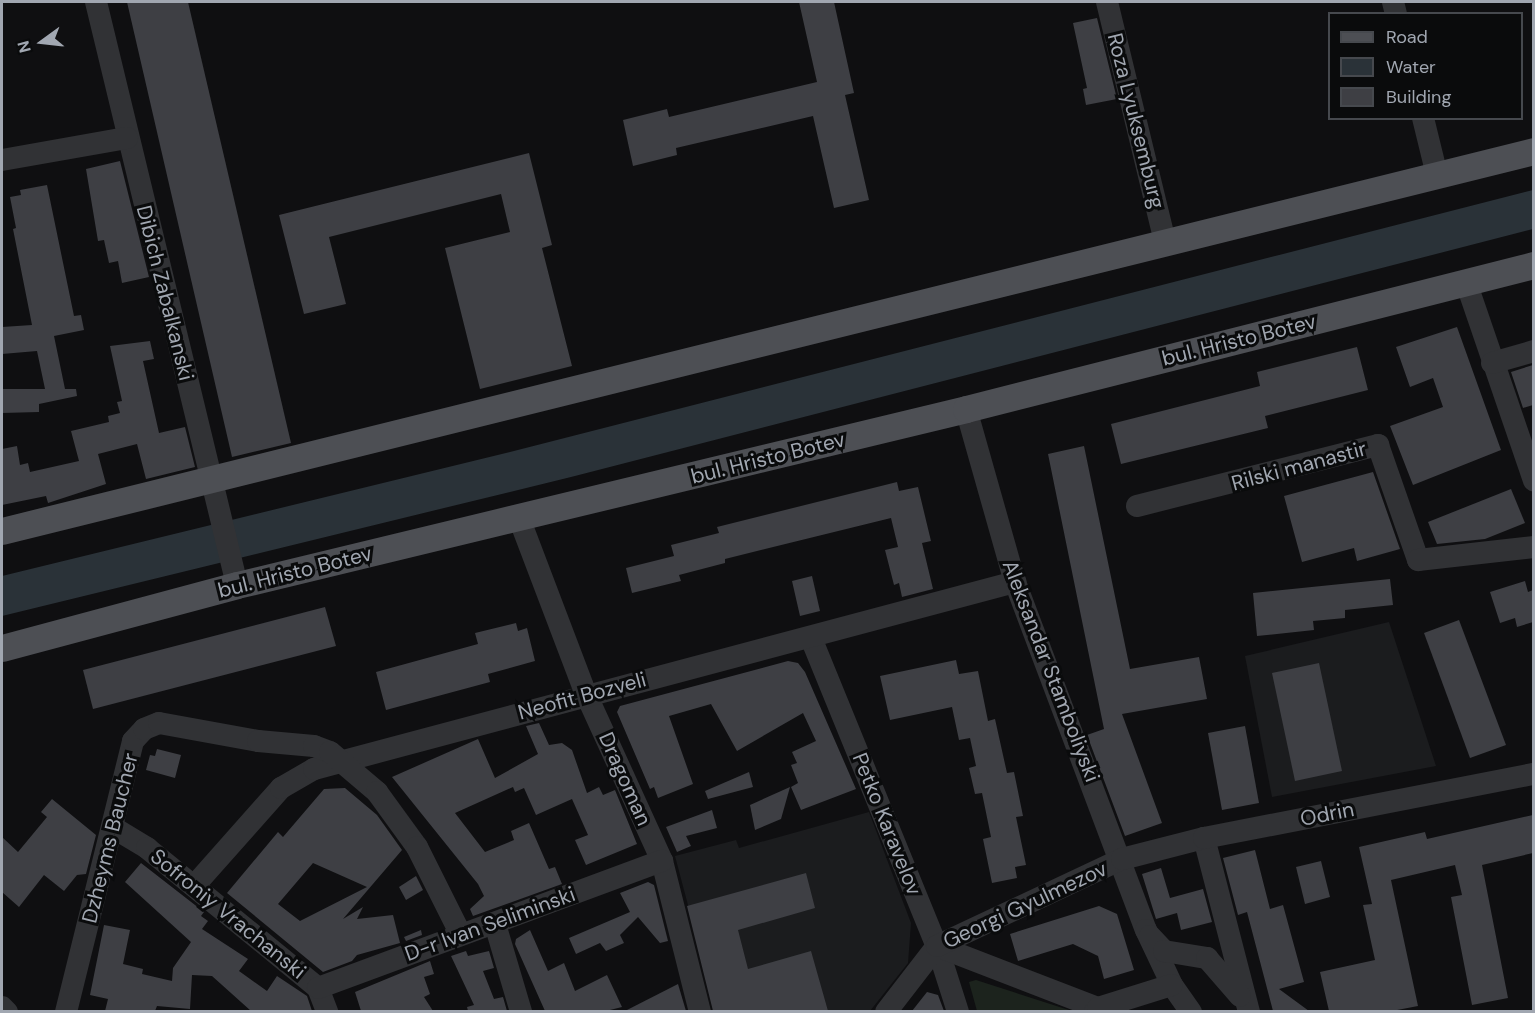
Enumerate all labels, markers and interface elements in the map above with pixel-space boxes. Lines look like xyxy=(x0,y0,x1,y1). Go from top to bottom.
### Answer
north arrow xyxy=(12,12,72,72)
legend xyxy=(1328,12,1523,120)
text: Road xyxy=(1386,25,1428,49)
street label: Roza Lyuksemburg xyxy=(1102,31,1170,211)
text: N xyxy=(12,38,36,55)
text: Water xyxy=(1386,55,1436,79)
text: Building xyxy=(1386,85,1451,109)
street label: Dibich Zabalkanski xyxy=(131,203,199,383)
street label: bul. Hristo Botev xyxy=(1159,309,1319,371)
street label: bul. Hristo Botev xyxy=(688,427,848,489)
street label: Rilski manastir xyxy=(1229,436,1369,496)
street label: bul. Hristo Botev xyxy=(215,541,375,603)
street label: Aleksandar Stamboliyski xyxy=(997,557,1105,785)
street label: Neofit Bozveli xyxy=(515,667,649,725)
street label: Dragoman xyxy=(593,728,657,830)
street label: Petko Karavelov xyxy=(847,749,927,899)
street label: Dzheyms Baucher xyxy=(77,751,143,925)
street label: Odrin xyxy=(1298,796,1356,832)
street label: Sofroniy Vrachanski xyxy=(145,844,311,984)
street label: Georgi Gyulmezov xyxy=(939,856,1111,954)
street label: D-r Ivan Seliminski xyxy=(401,881,579,967)

